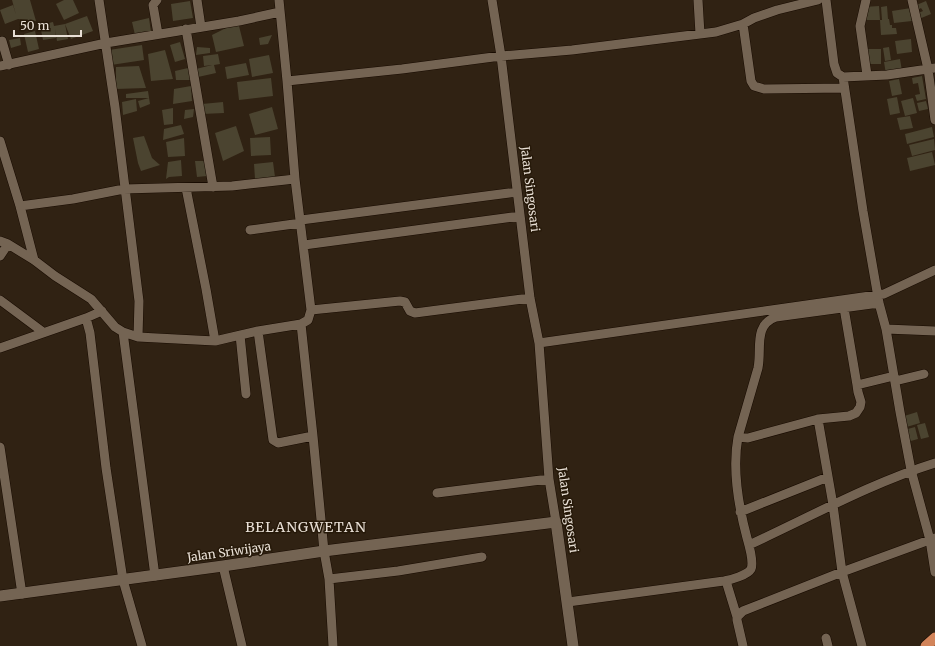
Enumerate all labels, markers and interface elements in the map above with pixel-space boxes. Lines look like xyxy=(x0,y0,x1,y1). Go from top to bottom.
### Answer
scale bar xyxy=(14,12,81,38)
text: 50 m xyxy=(20,18,49,33)
street label: Jalan Singosari xyxy=(518,144,543,233)
street label: Jalan Singosari xyxy=(555,465,582,554)
district label: BELANGWETAN xyxy=(245,518,367,536)
street label: Jalan Sriwijaya xyxy=(185,538,272,565)

